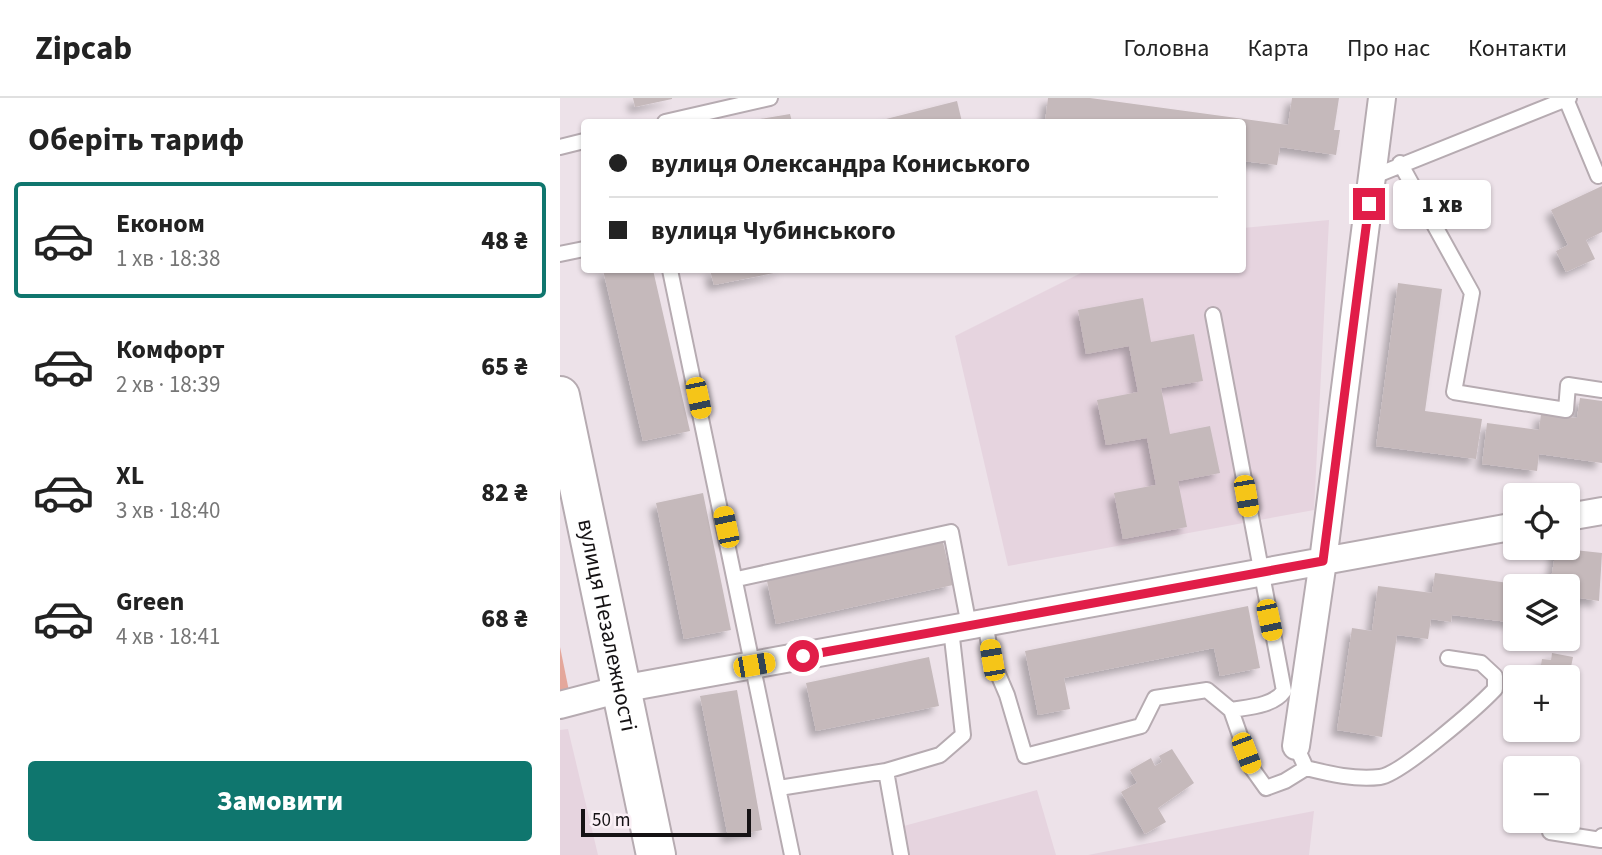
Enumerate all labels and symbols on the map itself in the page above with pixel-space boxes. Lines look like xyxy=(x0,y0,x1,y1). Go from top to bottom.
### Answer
callout: 1 хв xyxy=(1394,180,1491,228)
route end xyxy=(1353,188,1385,220)
car xyxy=(684,375,713,421)
car xyxy=(1233,473,1260,519)
car xyxy=(712,504,741,550)
street label: вулиця Незалежності xyxy=(570,516,646,734)
car xyxy=(1255,597,1284,643)
car xyxy=(979,637,1006,683)
route start xyxy=(787,640,819,672)
car xyxy=(732,651,777,679)
car xyxy=(1229,730,1264,776)
scale bar xyxy=(581,806,751,838)

